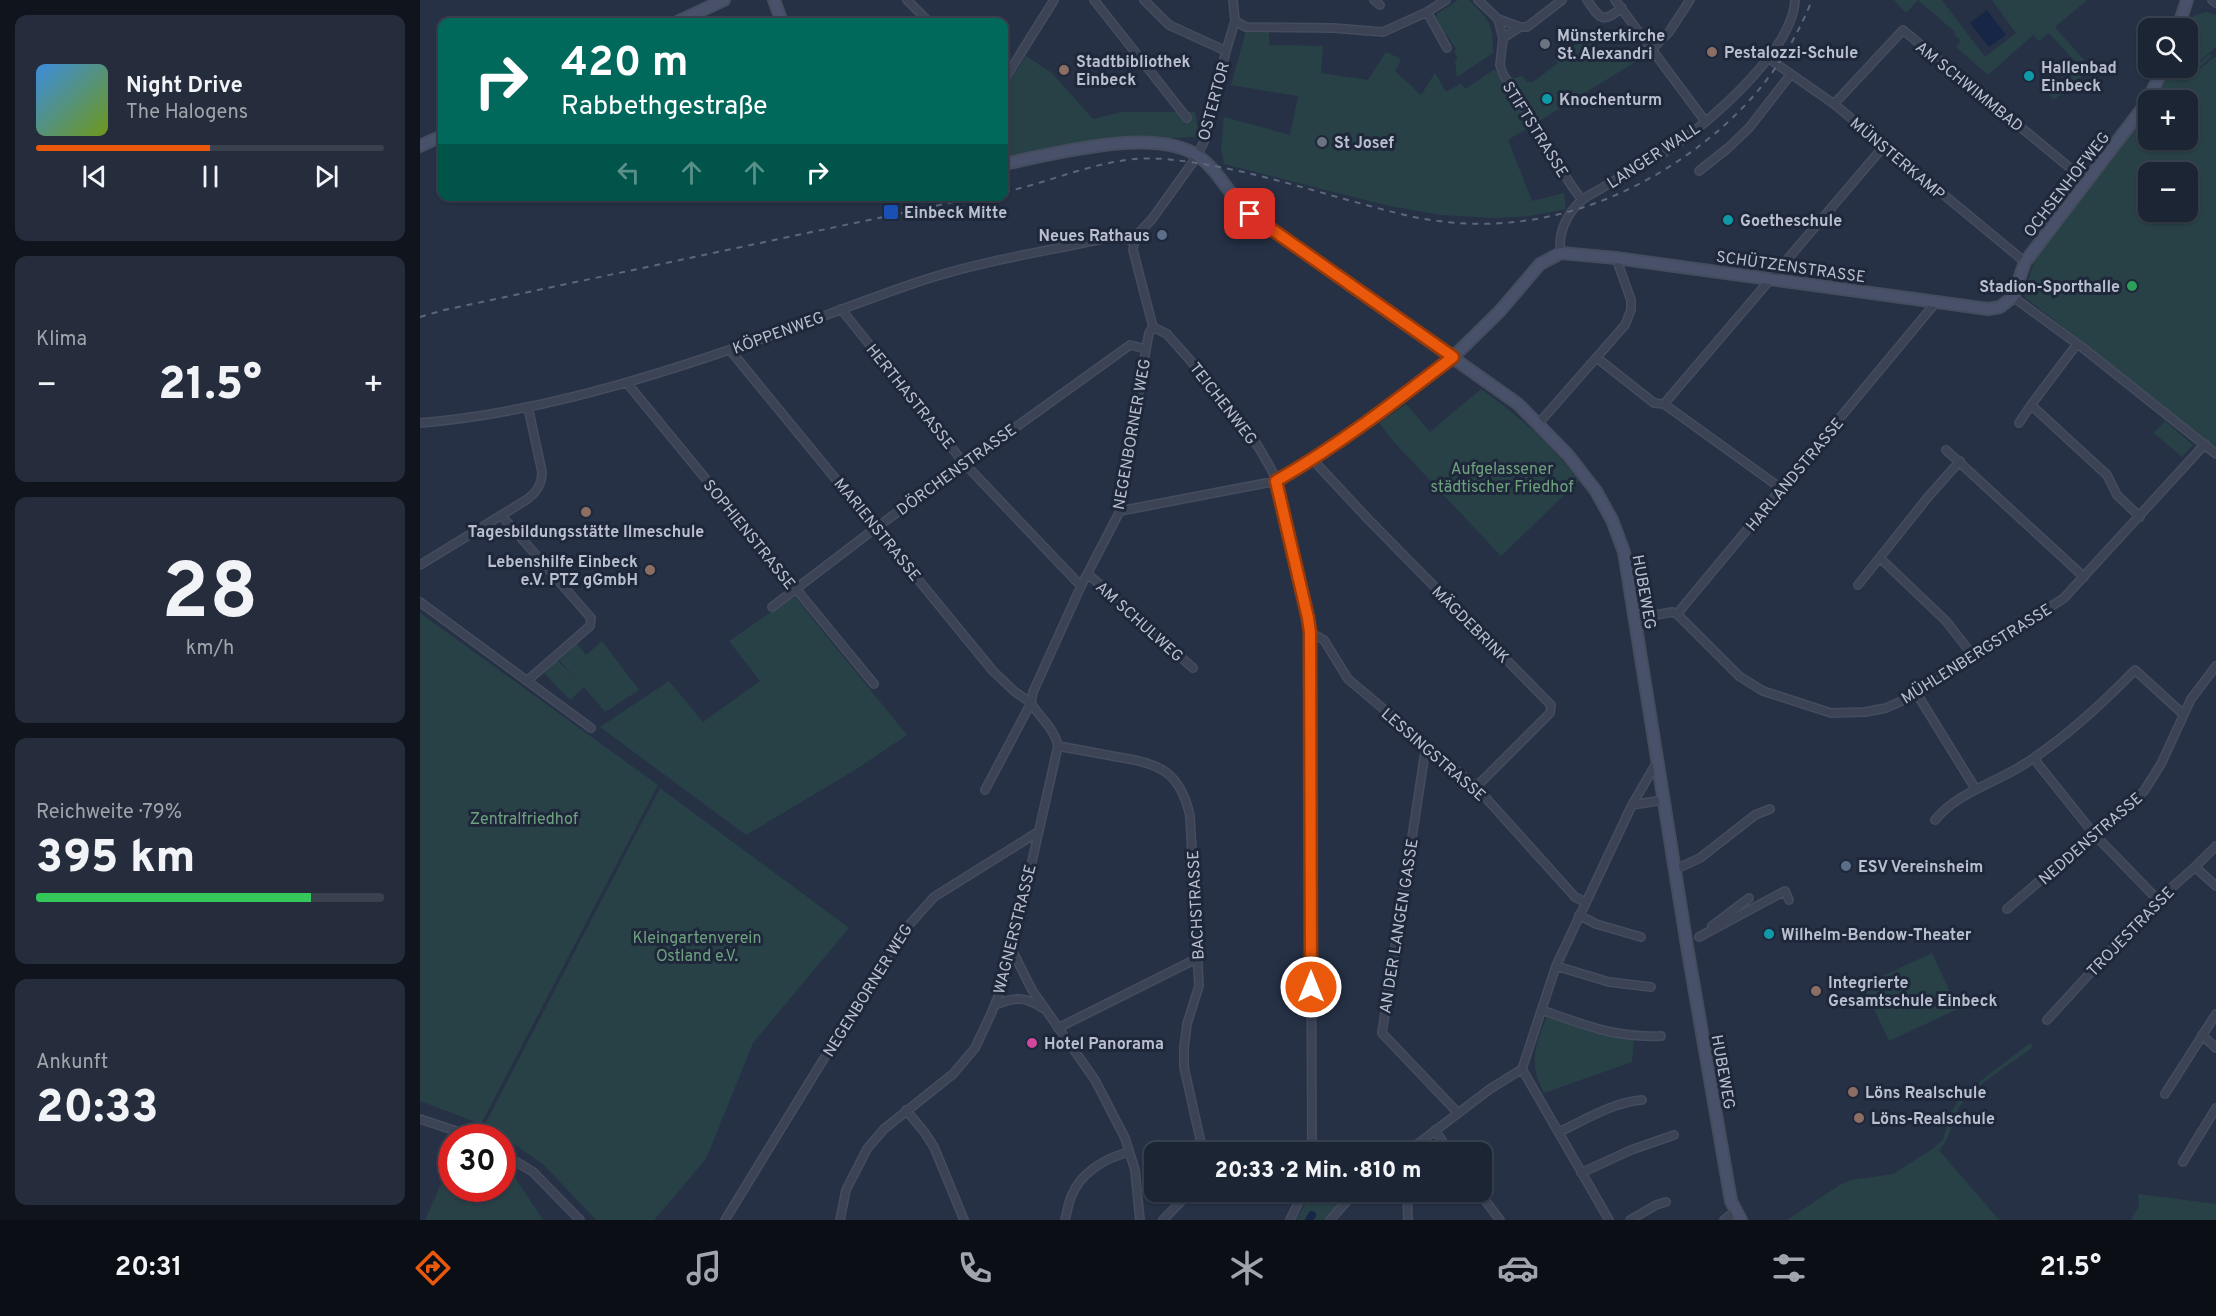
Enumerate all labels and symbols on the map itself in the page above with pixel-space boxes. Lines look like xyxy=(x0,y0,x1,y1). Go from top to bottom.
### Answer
place label: Münsterkirche St. Alexandri xyxy=(1557,27,1665,65)
marker: Münsterkirche St. Alexandri xyxy=(1538,37,1552,51)
street label: AM SCHWIMMBAD xyxy=(1911,38,2027,137)
place label: Pestalozzi-Schule xyxy=(1724,44,1858,64)
marker: Pestalozzi-Schule xyxy=(1705,45,1719,59)
place label: Stadtbibliothek Einbeck xyxy=(1076,53,1191,91)
place label: Hallenbad Einbeck xyxy=(2041,59,2117,97)
street label: OSTERTOR xyxy=(1195,60,1235,143)
marker: Stadtbibliothek Einbeck xyxy=(1057,63,1071,77)
marker: Hallenbad Einbeck xyxy=(2022,69,2036,83)
street label: STIFTSTRASSE xyxy=(1497,78,1572,182)
place label: Knochenturm xyxy=(1559,91,1662,111)
marker: Knochenturm xyxy=(1540,92,1554,106)
street label: MÜNSTERKAMP xyxy=(1845,112,1950,205)
street label: LANGER WALL xyxy=(1604,119,1704,194)
street label: OCHSENHOFWEG xyxy=(2020,128,2115,242)
place label: St Josef xyxy=(1334,134,1394,154)
marker: St Josef xyxy=(1315,135,1329,149)
pin xyxy=(1224,188,1275,239)
marker: Einbeck Mitte xyxy=(882,203,900,221)
place label: Einbeck Mitte xyxy=(904,204,1007,224)
place label: Goetheschule xyxy=(1740,212,1842,232)
marker: Goetheschule xyxy=(1721,213,1735,227)
place label: Neues Rathaus xyxy=(1039,227,1150,247)
marker: Neues Rathaus xyxy=(1155,228,1169,242)
street label: SCHÜTZENSTRASSE xyxy=(1715,246,1867,288)
place label: Stadion-Sporthalle xyxy=(1979,278,2120,298)
marker: Stadion-Sporthalle xyxy=(2125,279,2139,293)
street label: KÖPPENWEG xyxy=(730,306,827,360)
street label: HERTHASTRASSE xyxy=(861,341,958,454)
street label: NEGENBORNER WEG xyxy=(1110,357,1156,511)
street label: TEICHENWEG xyxy=(1184,359,1261,449)
street label: HARLANDSTRASSE xyxy=(1742,414,1849,536)
street label: DÖRCHENSTRASSE xyxy=(892,419,1021,521)
park label: Aufgelassener städtischer Friedhof xyxy=(1430,460,1574,498)
street label: MARIENSTRASSE xyxy=(829,475,924,586)
street label: SOPHIENSTRASSE xyxy=(698,476,799,594)
marker: Tagesbildungsstätte Ilmeschule xyxy=(579,505,593,519)
place label: Tagesbildungsstätte Ilmeschule xyxy=(468,523,704,543)
place label: Lebenshilfe Einbeck e.V. PTZ gGmbH xyxy=(487,553,638,591)
street label: HUBEWEG xyxy=(1627,553,1659,631)
marker: Lebenshilfe Einbeck e.V. PTZ gGmbH xyxy=(643,563,657,577)
street label: AM SCHULWEG xyxy=(1091,578,1187,667)
street label: MÄGDEBRINK xyxy=(1427,582,1513,668)
street label: MÜHLENBERGSTRASSE xyxy=(1897,598,2056,709)
street label: LESSINGSTRASSE xyxy=(1376,705,1489,806)
street label: NEDDENSTRASSE xyxy=(2035,789,2147,890)
park label: Zentralfriedhof xyxy=(470,810,579,830)
street label: AN DER LANGEN GASSE xyxy=(1376,837,1424,1015)
street label: BACHSTRASSE xyxy=(1184,850,1210,960)
place label: ESV Vereinsheim xyxy=(1858,858,1983,878)
marker: ESV Vereinsheim xyxy=(1839,859,1853,873)
street label: WAGNERSTRASSE xyxy=(990,863,1042,996)
street label: TROJESTRASSE xyxy=(2083,883,2179,982)
street label: NEGENBORNER WEG xyxy=(820,921,918,1061)
place label: Wilhelm-Bendow-Theater xyxy=(1781,926,1972,946)
marker: Wilhelm-Bendow-Theater xyxy=(1762,927,1776,941)
park label: Kleingartenverein Ostland e.V. xyxy=(633,929,761,967)
position arrow xyxy=(1279,955,1343,1019)
place label: Integrierte Gesamtschule Einbeck xyxy=(1828,974,1997,1012)
marker: Integrierte Gesamtschule Einbeck xyxy=(1809,984,1823,998)
street label: HUBEWEG xyxy=(1706,1033,1738,1111)
place label: Hotel Panorama xyxy=(1044,1035,1164,1055)
marker: Hotel Panorama xyxy=(1025,1036,1039,1050)
place label: Löns Realschule xyxy=(1865,1084,1986,1104)
marker: Löns Realschule xyxy=(1846,1085,1860,1099)
place label: Löns-Realschule xyxy=(1871,1110,1995,1130)
marker: Löns-Realschule xyxy=(1852,1111,1866,1125)
speed limit sign: 30 xyxy=(438,1124,516,1202)

